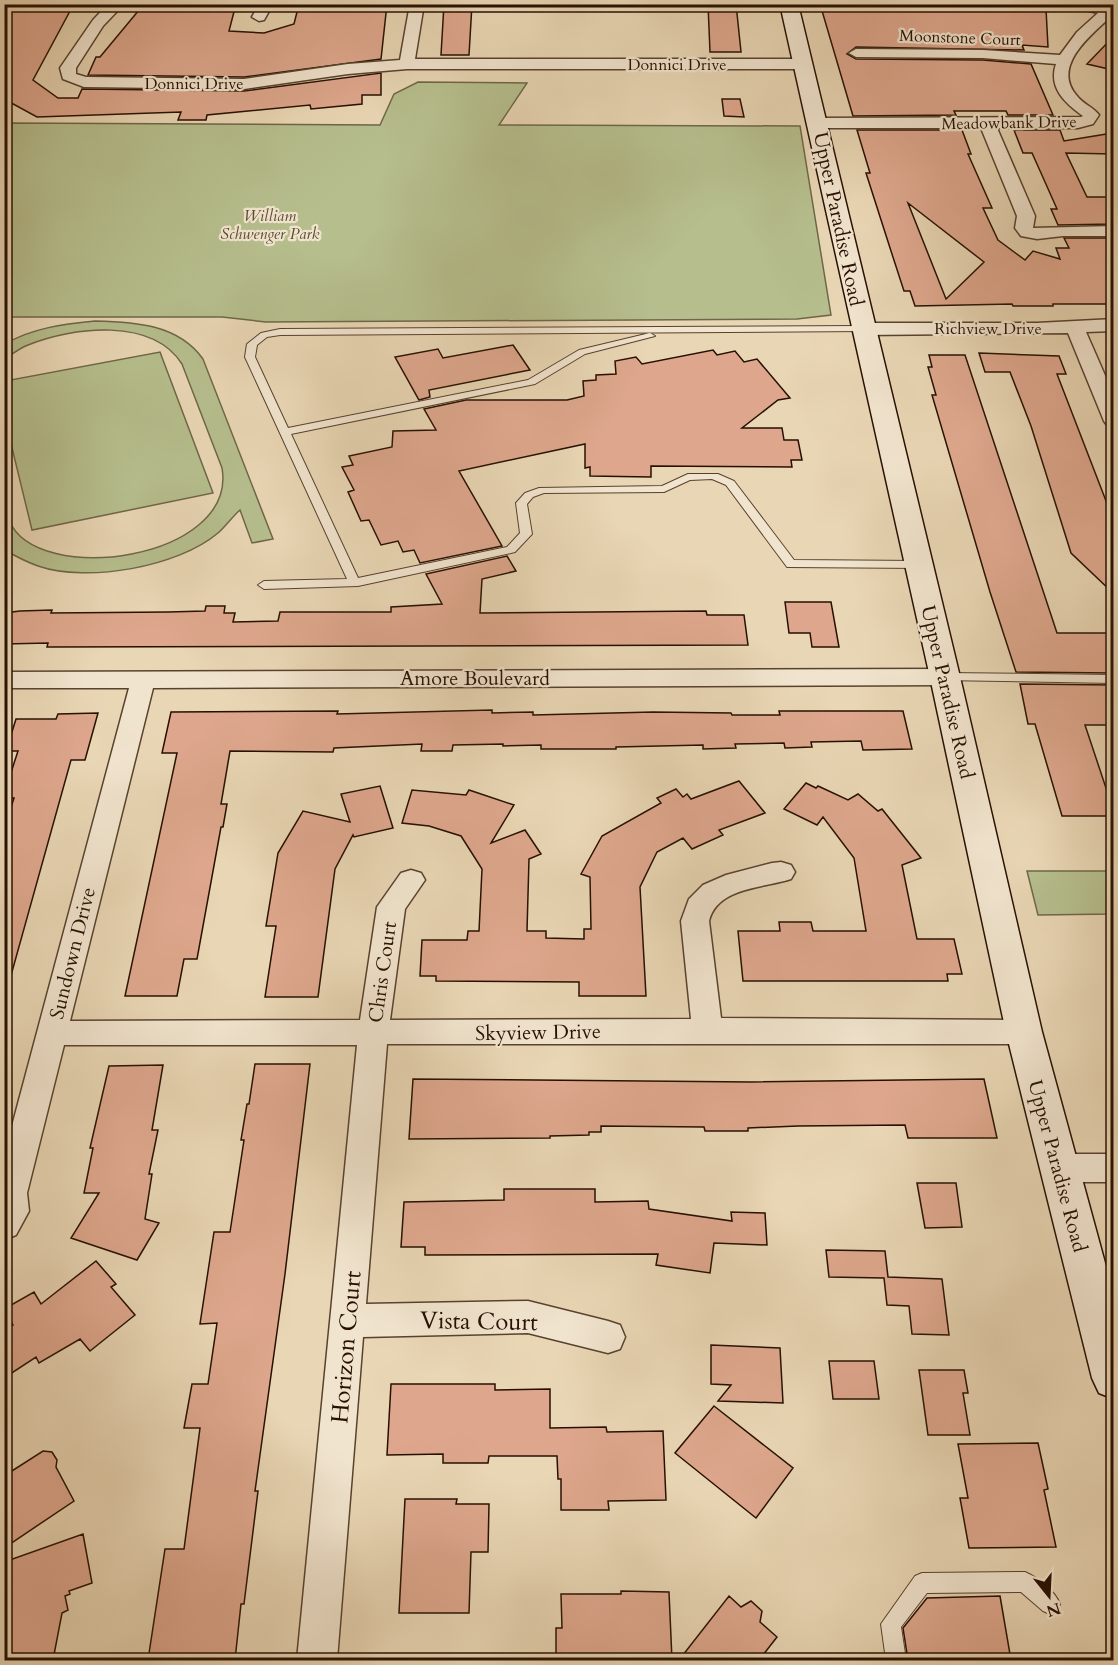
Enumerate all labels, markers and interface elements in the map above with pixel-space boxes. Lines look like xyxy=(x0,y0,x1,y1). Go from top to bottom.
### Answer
street label: Moonstone Court xyxy=(899,25,1021,51)
street label: Donnici Drive xyxy=(627,54,727,76)
street label: Donnici Drive xyxy=(144,73,244,95)
street label: Meadowbank Drive xyxy=(941,111,1077,135)
street label: Upper Paradise Road xyxy=(807,130,870,309)
park label: William Schwenger Park xyxy=(220,205,320,245)
street label: Richview Drive xyxy=(934,318,1042,340)
street label: Upper Paradise Road xyxy=(914,603,981,782)
street label: Amore Boulevard xyxy=(400,665,550,692)
street label: Sundown Drive xyxy=(43,884,102,1022)
street label: Chris Court xyxy=(362,919,403,1024)
street label: Skyview Drive xyxy=(475,1018,601,1047)
street label: Upper Paradise Road xyxy=(1022,1077,1094,1256)
street label: Horizon Court xyxy=(323,1269,370,1425)
street label: Vista Court xyxy=(420,1304,539,1339)
north arrow xyxy=(1019,1566,1079,1626)
text: N xyxy=(1043,1597,1063,1622)

